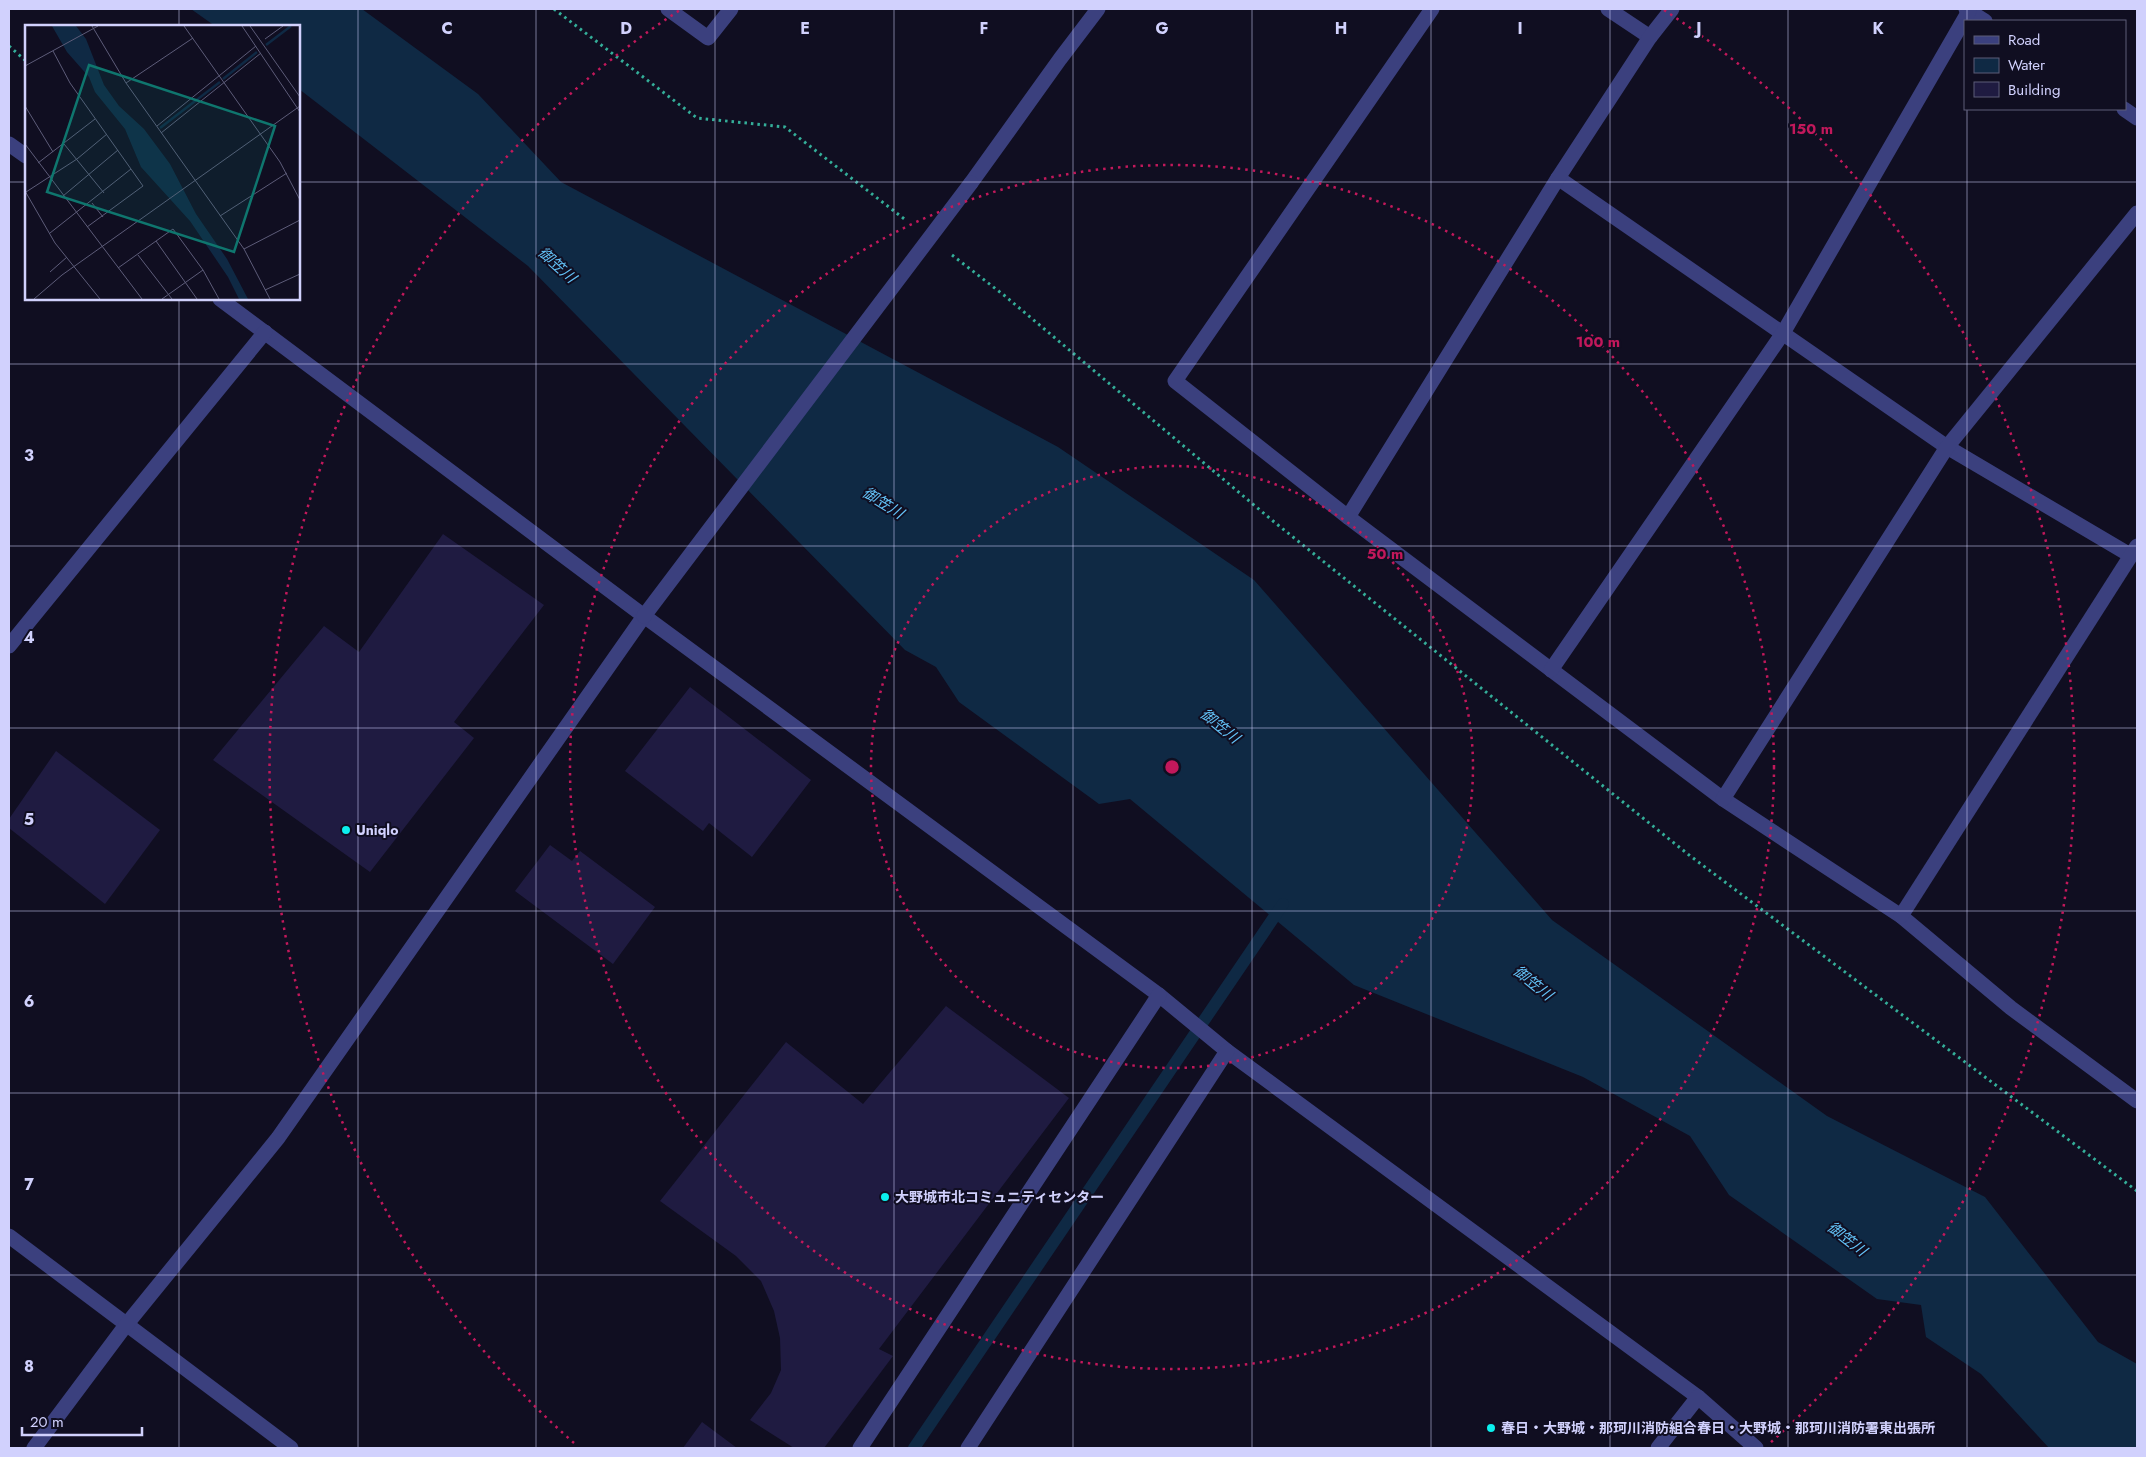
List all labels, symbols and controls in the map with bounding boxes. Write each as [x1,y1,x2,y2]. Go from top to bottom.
text: C [441,17,453,40]
text: D [620,17,632,40]
text: E [800,17,810,40]
text: F [980,17,988,40]
text: G [1155,17,1169,40]
text: H [1335,17,1347,40]
text: I [1517,17,1523,40]
text: J [1693,17,1702,40]
text: K [1872,17,1884,40]
legend [1964,20,2126,110]
inset map [25,25,300,300]
text: Road [2008,29,2040,51]
text: Water [2008,54,2046,76]
text: Building [2008,79,2060,101]
text: 150 m [1789,118,1833,140]
water label: 御笠川 [533,242,583,290]
text: 100 m [1576,331,1620,353]
text: 3 [24,444,34,467]
water label: 御笠川 [858,482,910,525]
text: 50 m [1367,543,1403,565]
text: 4 [23,626,35,649]
water label: 御笠川 [1196,703,1246,750]
centre of rings [1163,758,1181,776]
text: 5 [24,808,34,831]
place label: Uniqlo [356,820,398,840]
marker: Uniqlo [340,824,352,836]
water label: 御笠川 [1509,960,1559,1007]
text: 6 [24,990,34,1013]
text: 7 [24,1173,34,1196]
place label: 大野城市北コミュニティセンター [895,1187,1104,1207]
marker: 大野城市北コミュニティセンター [879,1191,891,1203]
water label: 御笠川 [1822,1216,1873,1263]
text: 8 [24,1355,34,1378]
scale bar [22,1404,142,1436]
text: 20 m [30,1411,64,1433]
place label: 春日・大野城・那珂川消防組合春日・大野城・那珂川消防署東出張所 [1501,1418,1935,1438]
marker: 春日・大野城・那珂川消防組合春日・大野城・那珂川消防署東出張所 [1485,1422,1497,1434]

